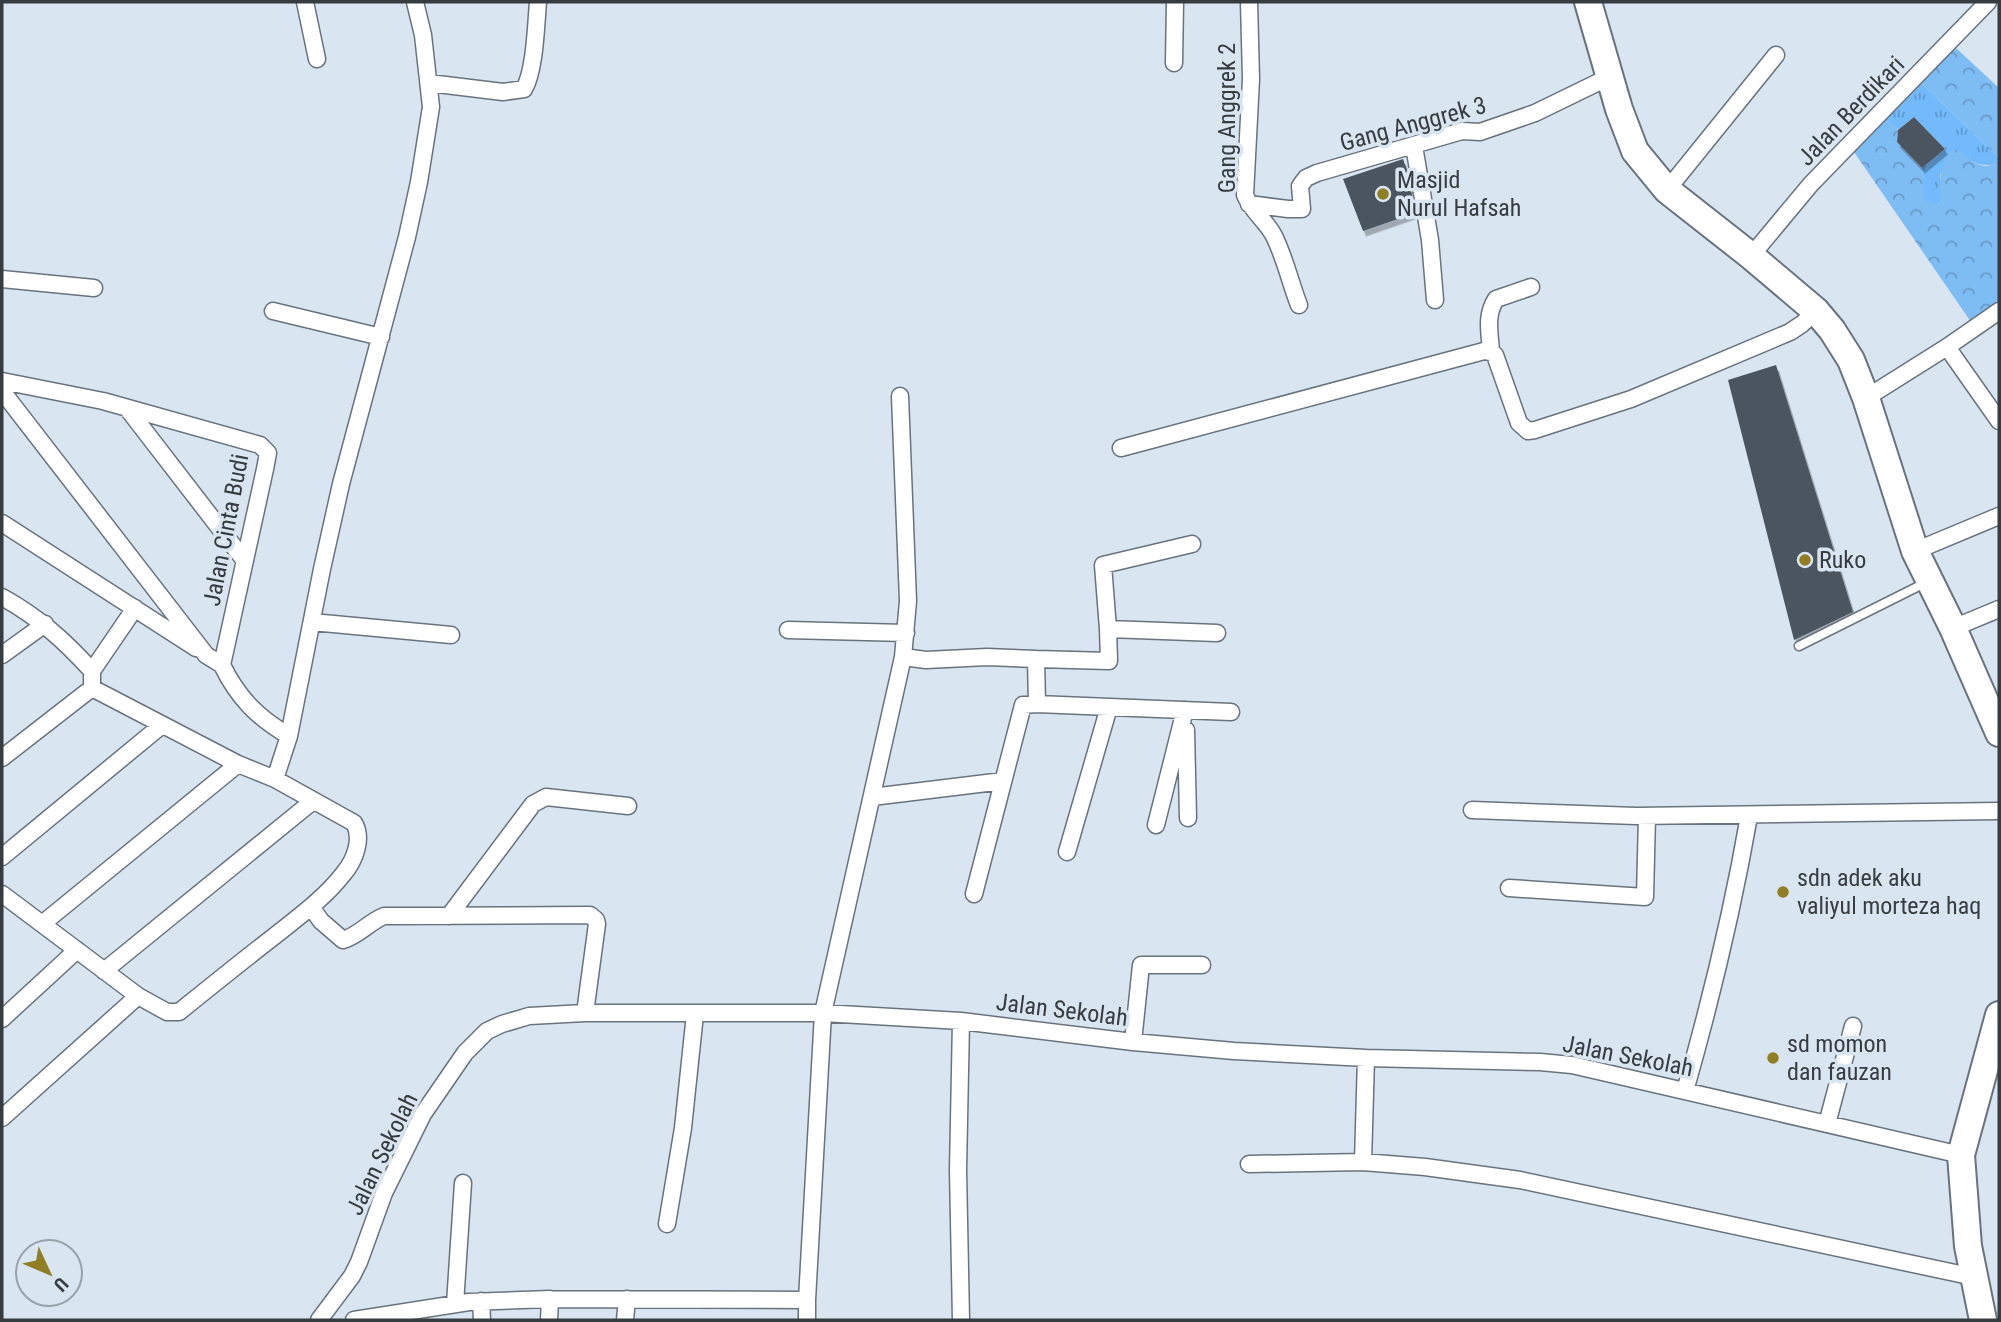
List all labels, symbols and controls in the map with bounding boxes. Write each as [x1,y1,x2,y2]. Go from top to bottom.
street label: Gang Anggrek 2 [1213,43,1241,193]
street label: Jalan Berdikari [1792,50,1910,172]
street label: Gang Anggrek 3 [1337,91,1489,157]
place label: Masjid Nurul Hafsah [1397,166,1521,222]
marker: Masjid Nurul Hafsah [1375,186,1391,202]
street label: Jalan Cinta Budi [198,452,254,608]
place label: Ruko [1819,546,1866,574]
marker: Ruko [1797,552,1813,568]
place label: sdn adek aku valiyul morteza haq [1797,864,1981,920]
marker: sdn adek aku valiyul morteza haq [1775,884,1791,900]
street label: Jalan Sekolah [995,988,1129,1032]
street label: Jalan Sekolah [1560,1030,1696,1082]
place label: sd momon dan fauzan [1787,1030,1892,1086]
marker: sd momon dan fauzan [1765,1050,1781,1066]
street label: Jalan Sekolah [340,1088,424,1220]
north arrow [14,1238,84,1308]
text: U [49,1273,73,1296]

